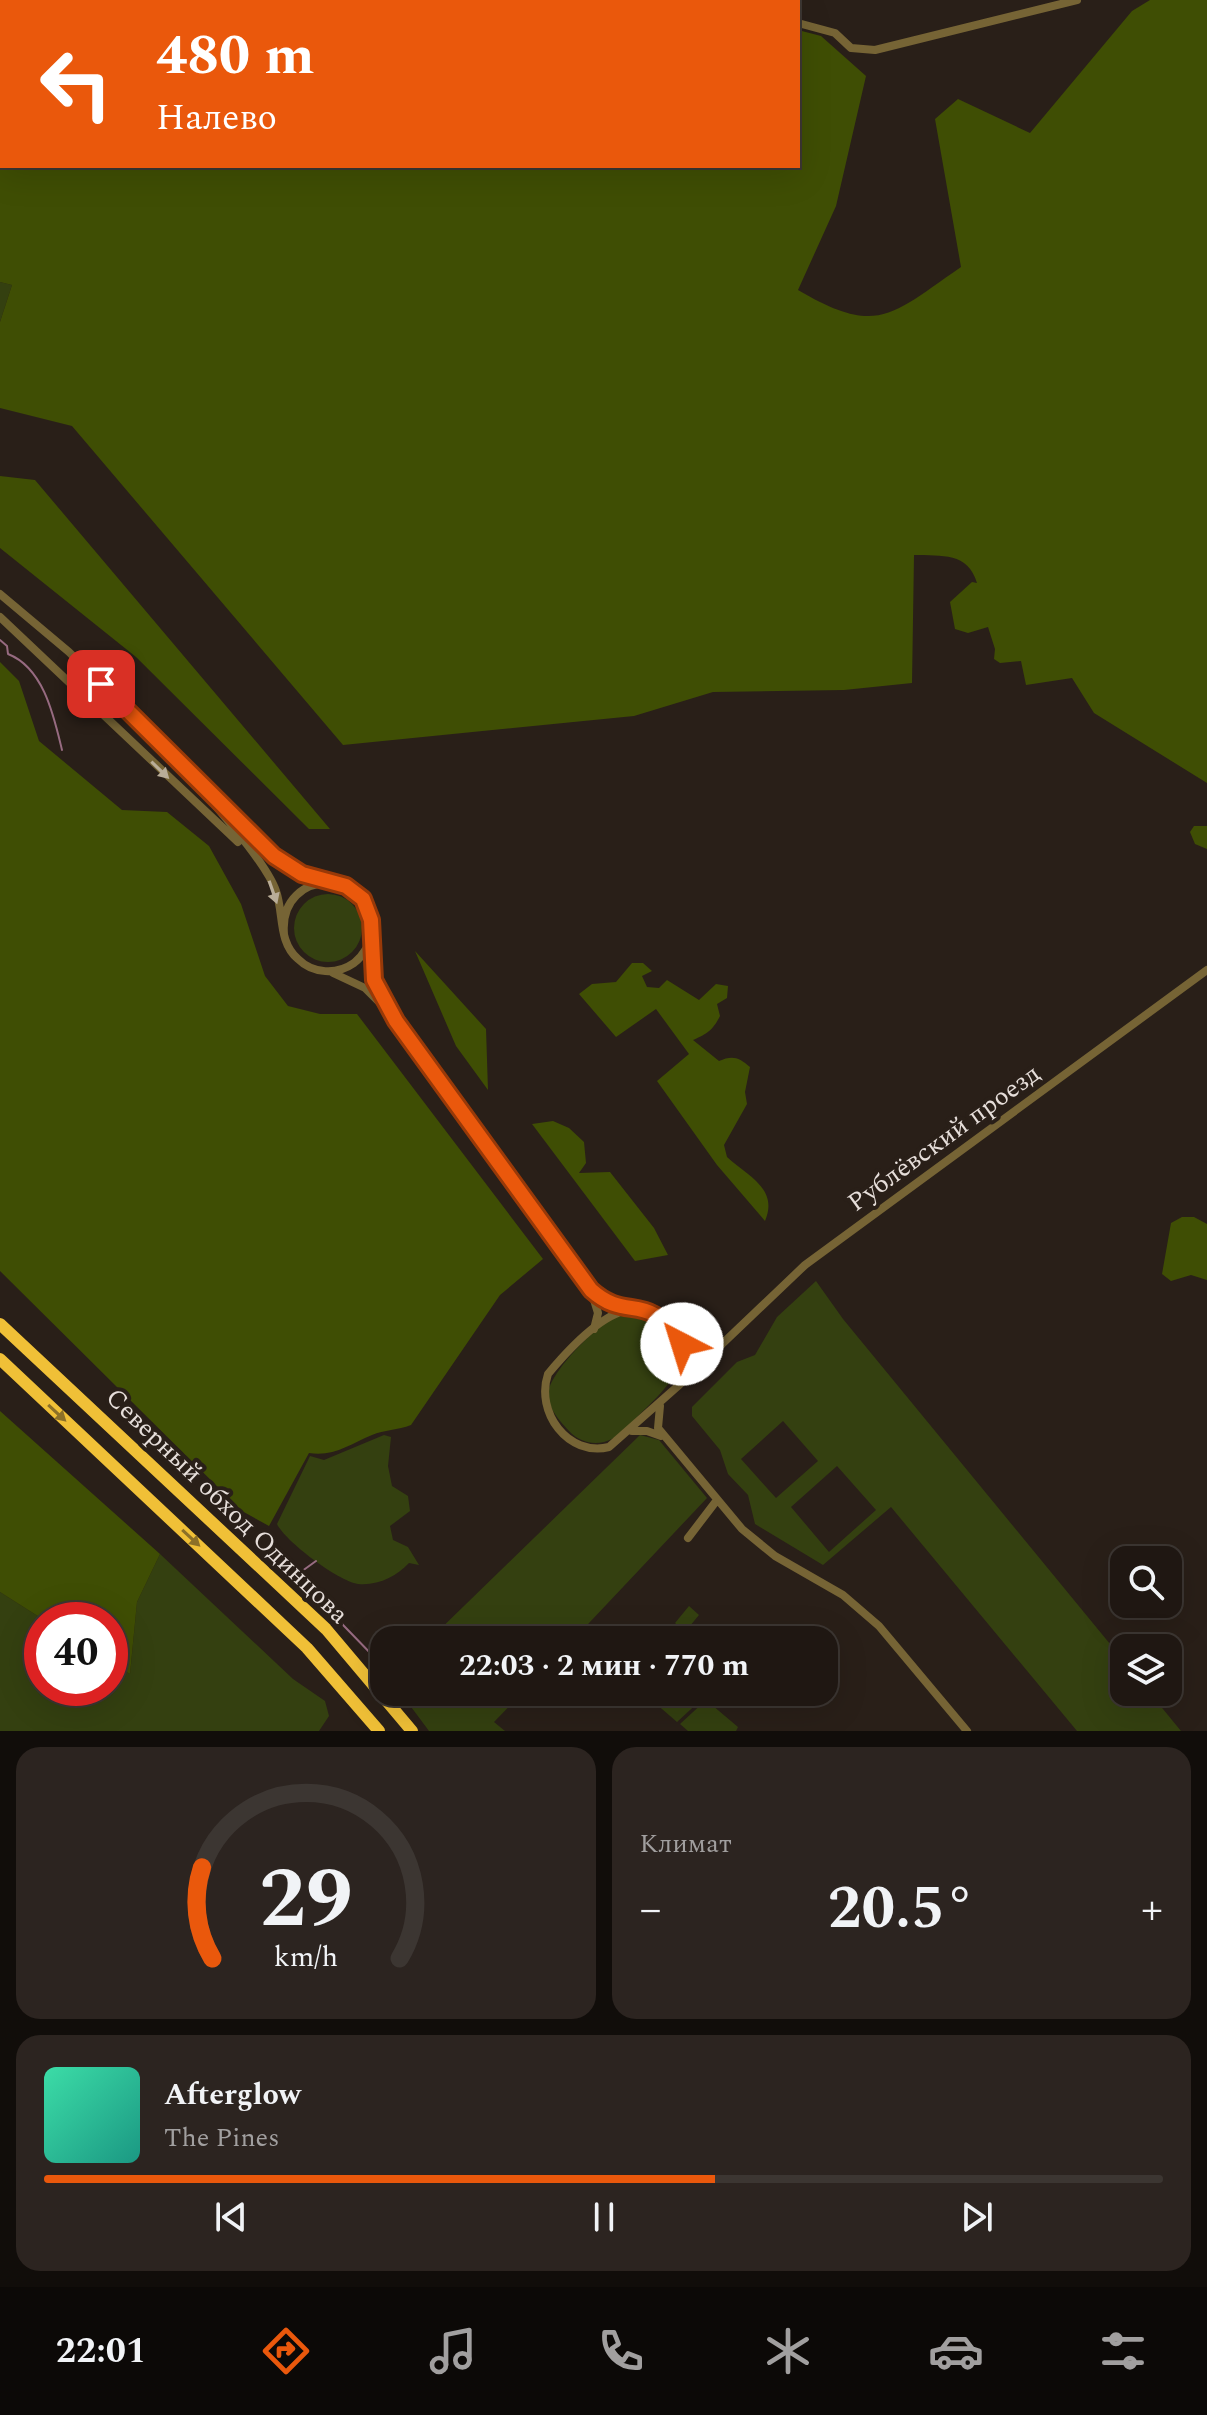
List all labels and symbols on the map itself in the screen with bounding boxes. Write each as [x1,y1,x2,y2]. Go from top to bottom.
pin [67,650,135,718]
one-way arrow [150,761,169,779]
one-way arrow [268,880,280,904]
street label: Рублёвский проезд [839,1054,1049,1222]
position arrow [640,1302,724,1386]
street label: Северный обход Одинцова [96,1379,358,1634]
one-way arrow [47,1403,66,1421]
one-way arrow [182,1528,201,1546]
speed limit sign: 40 [24,1602,128,1706]

